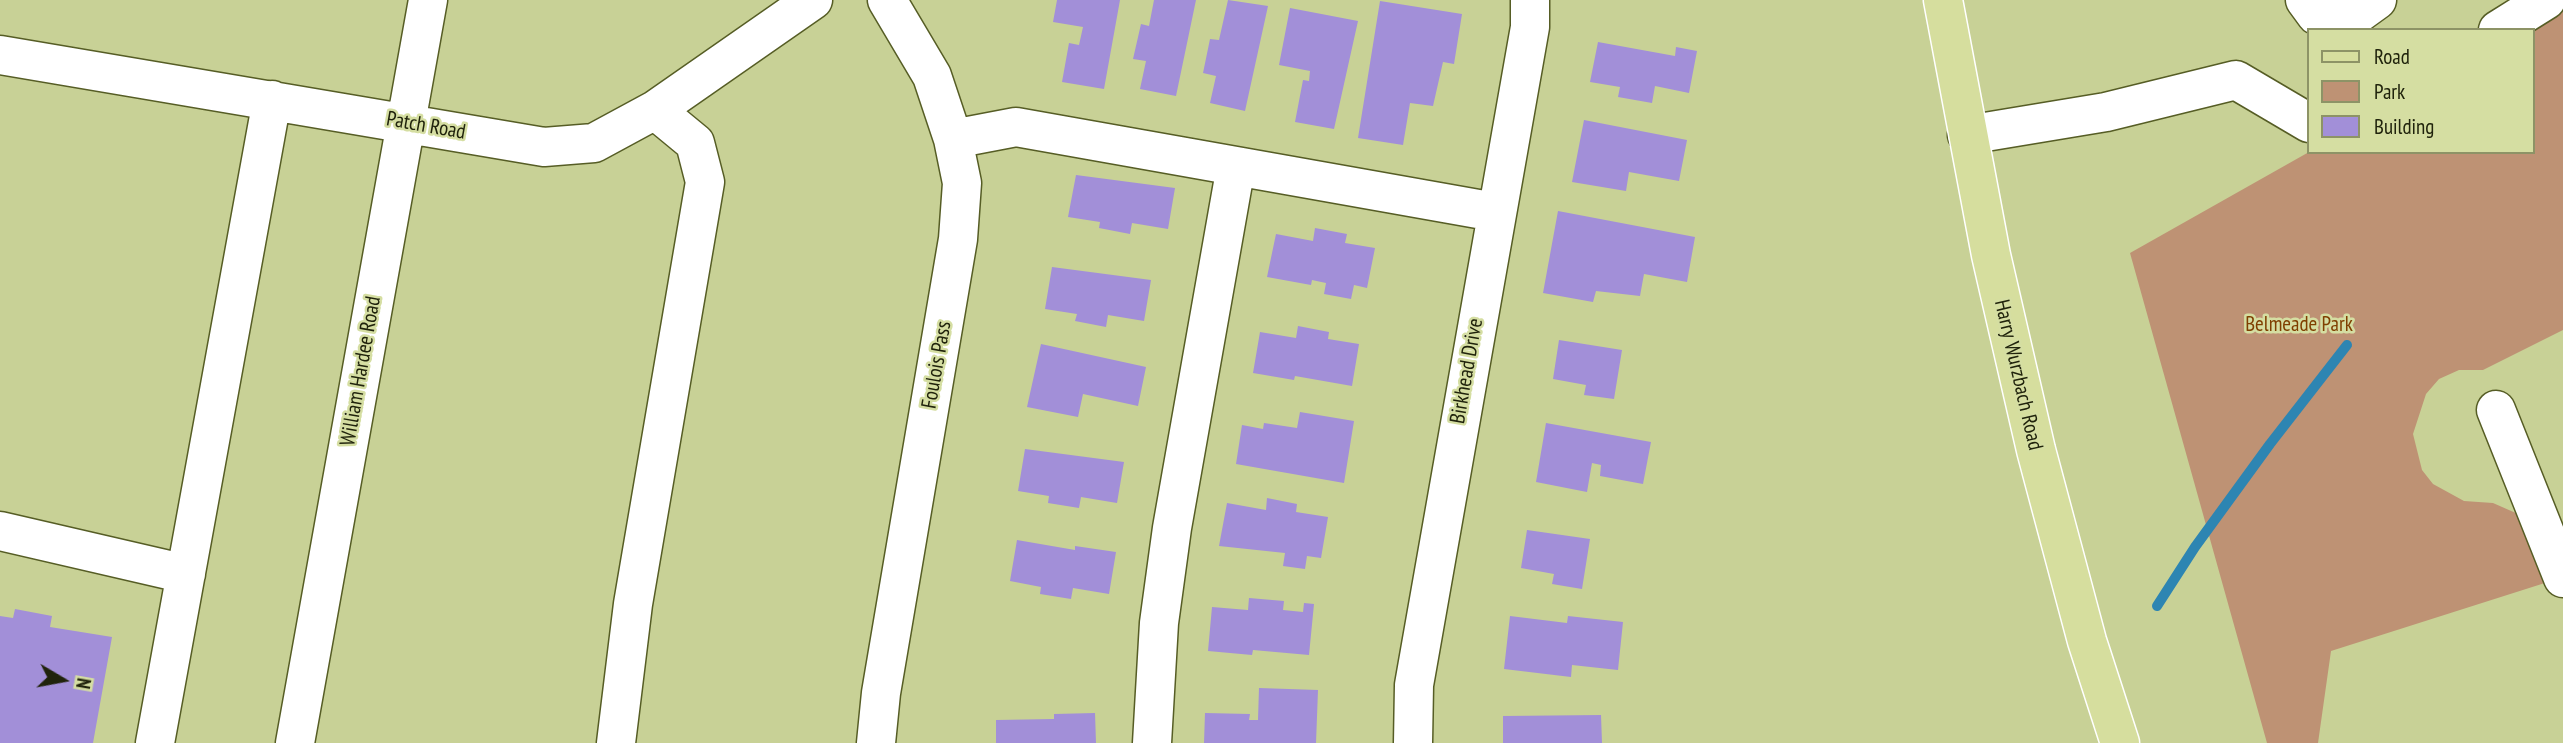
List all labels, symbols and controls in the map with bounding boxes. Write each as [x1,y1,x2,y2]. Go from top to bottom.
legend [2308,28,2535,154]
text: Road [2374,43,2410,70]
text: Park [2374,78,2405,105]
street label: Patch Road [384,107,468,145]
text: Building [2374,113,2434,140]
street label: William Hardee Road [335,294,387,448]
street label: Harry Wurzbach Road [1988,297,2048,453]
park label: Belmeade Park [2245,312,2353,338]
street label: Birkhead Drive [1445,316,1489,426]
street label: Foulois Pass [917,319,957,411]
north arrow [28,645,98,715]
text: N [71,677,96,691]

